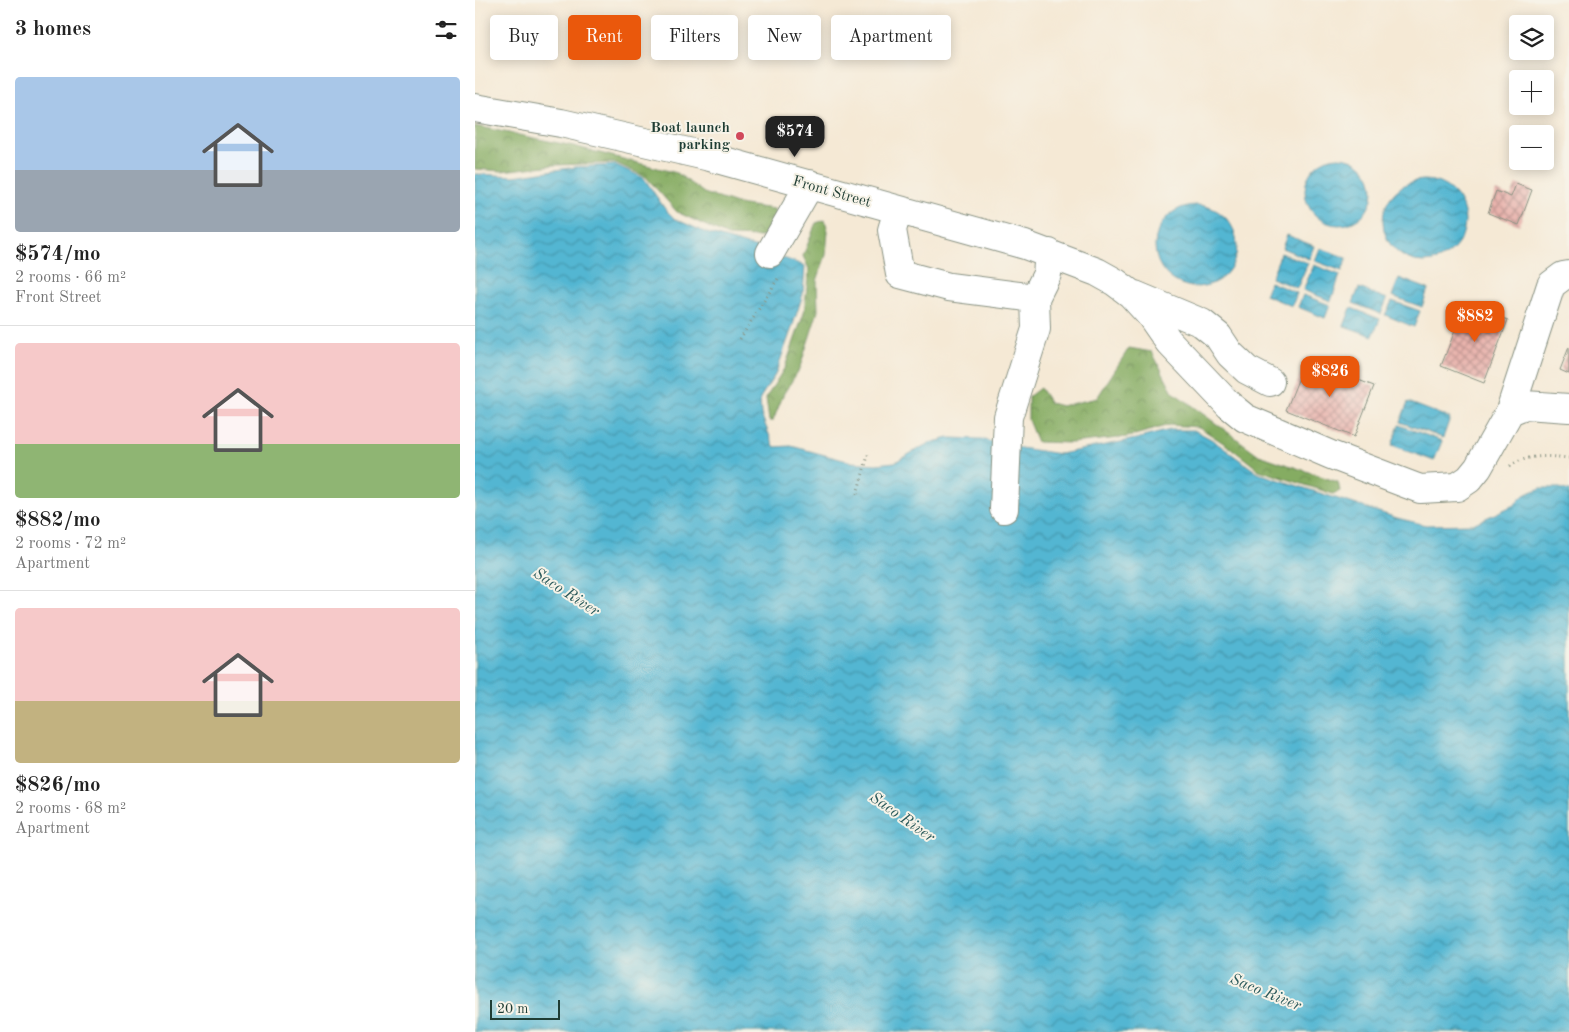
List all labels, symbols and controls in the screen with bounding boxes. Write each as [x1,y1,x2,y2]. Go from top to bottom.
chip: Buy [490,15,558,60]
chip: Rent [568,15,641,60]
chip: Filters [651,15,738,60]
chip: New [748,15,821,60]
chip: Apartment [831,15,951,60]
map controls [1509,15,1554,170]
button: layers [1509,15,1554,60]
icon: filters [432,16,460,44]
text: 3 homes [15,19,91,40]
button: + [1509,70,1554,115]
icon: home [193,110,283,200]
pin: $574 [765,116,825,158]
place label: Boat launch parking [650,121,731,153]
text: $574 [776,124,814,140]
button: − [1509,125,1554,170]
marker: Boat launch parking [734,130,746,142]
street label: Front Street [791,174,873,211]
text: $574/mo [15,244,101,265]
text: 2 rooms · 66 m² [15,270,126,286]
text: Front Street [15,290,101,306]
pin: $882 [1445,300,1505,343]
text: $882 [1456,309,1494,325]
pin: $826 [1300,356,1360,398]
text: $826 [1311,364,1349,380]
icon: home [193,375,283,465]
text: $882/mo [15,510,101,531]
text: 2 rooms · 72 m² [15,536,126,552]
text: Apartment [15,556,90,572]
water label: Saco River [530,566,603,620]
icon: home [193,640,283,730]
text: $826/mo [15,775,101,796]
water label: Saco River [867,790,938,846]
text: 2 rooms · 68 m² [15,801,126,817]
text: Apartment [15,821,90,837]
water label: Saco River [1227,971,1304,1015]
scale bar [490,997,560,1020]
text: 20 m [497,1002,528,1016]

